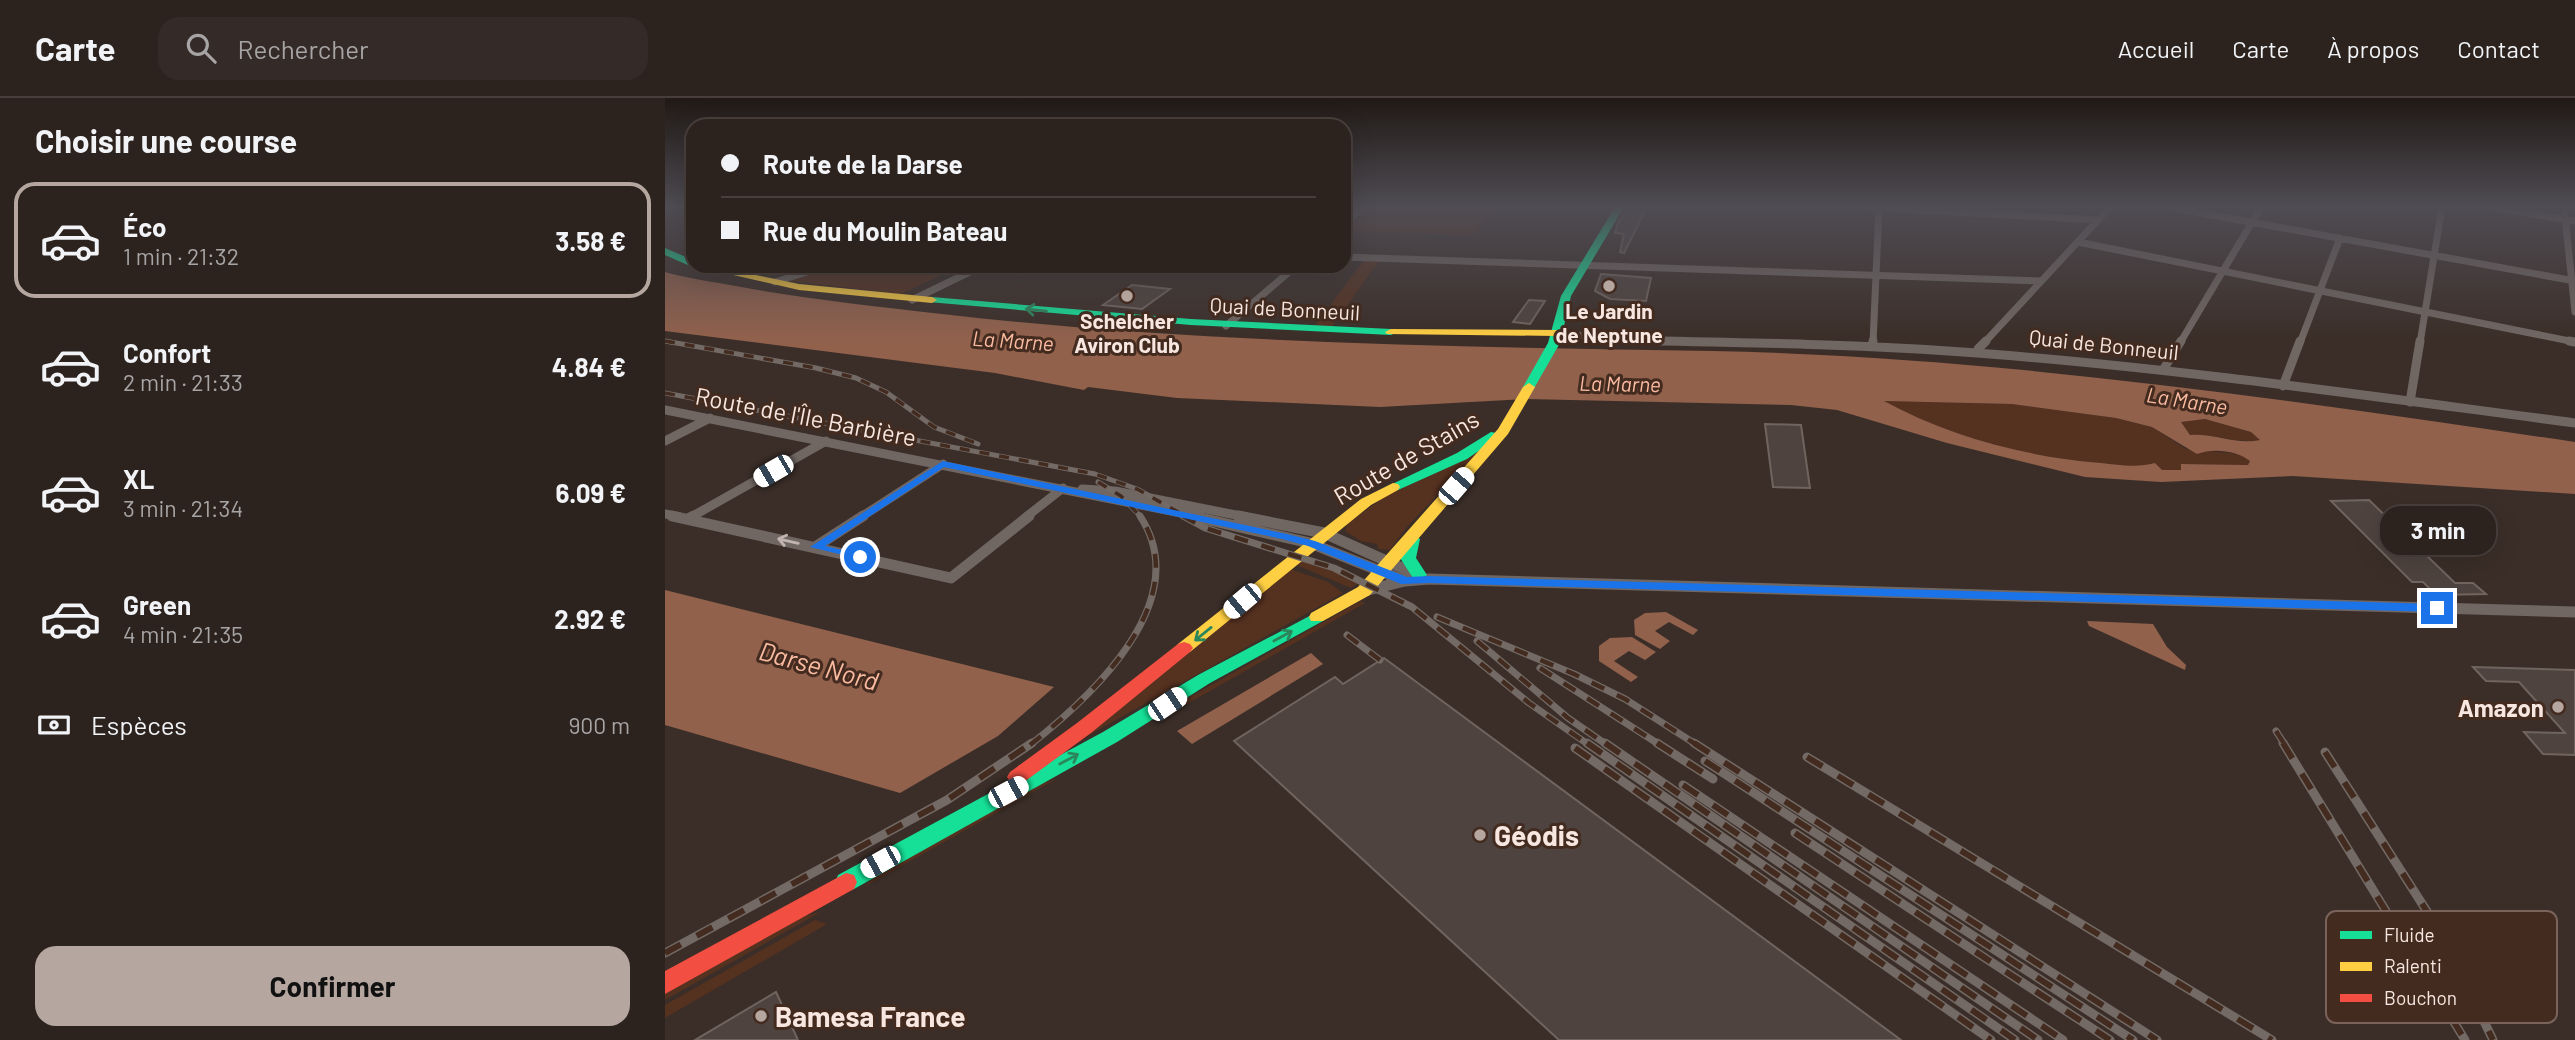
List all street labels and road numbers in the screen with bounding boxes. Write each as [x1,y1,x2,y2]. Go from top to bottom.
street label: Quai de Bonneuil [1209,292,1361,324]
street label: Quai de Bonneuil [2028,324,2180,364]
street label: Route de l'Île Barbière [693,380,919,452]
street label: Route de Stains [1328,404,1484,510]

